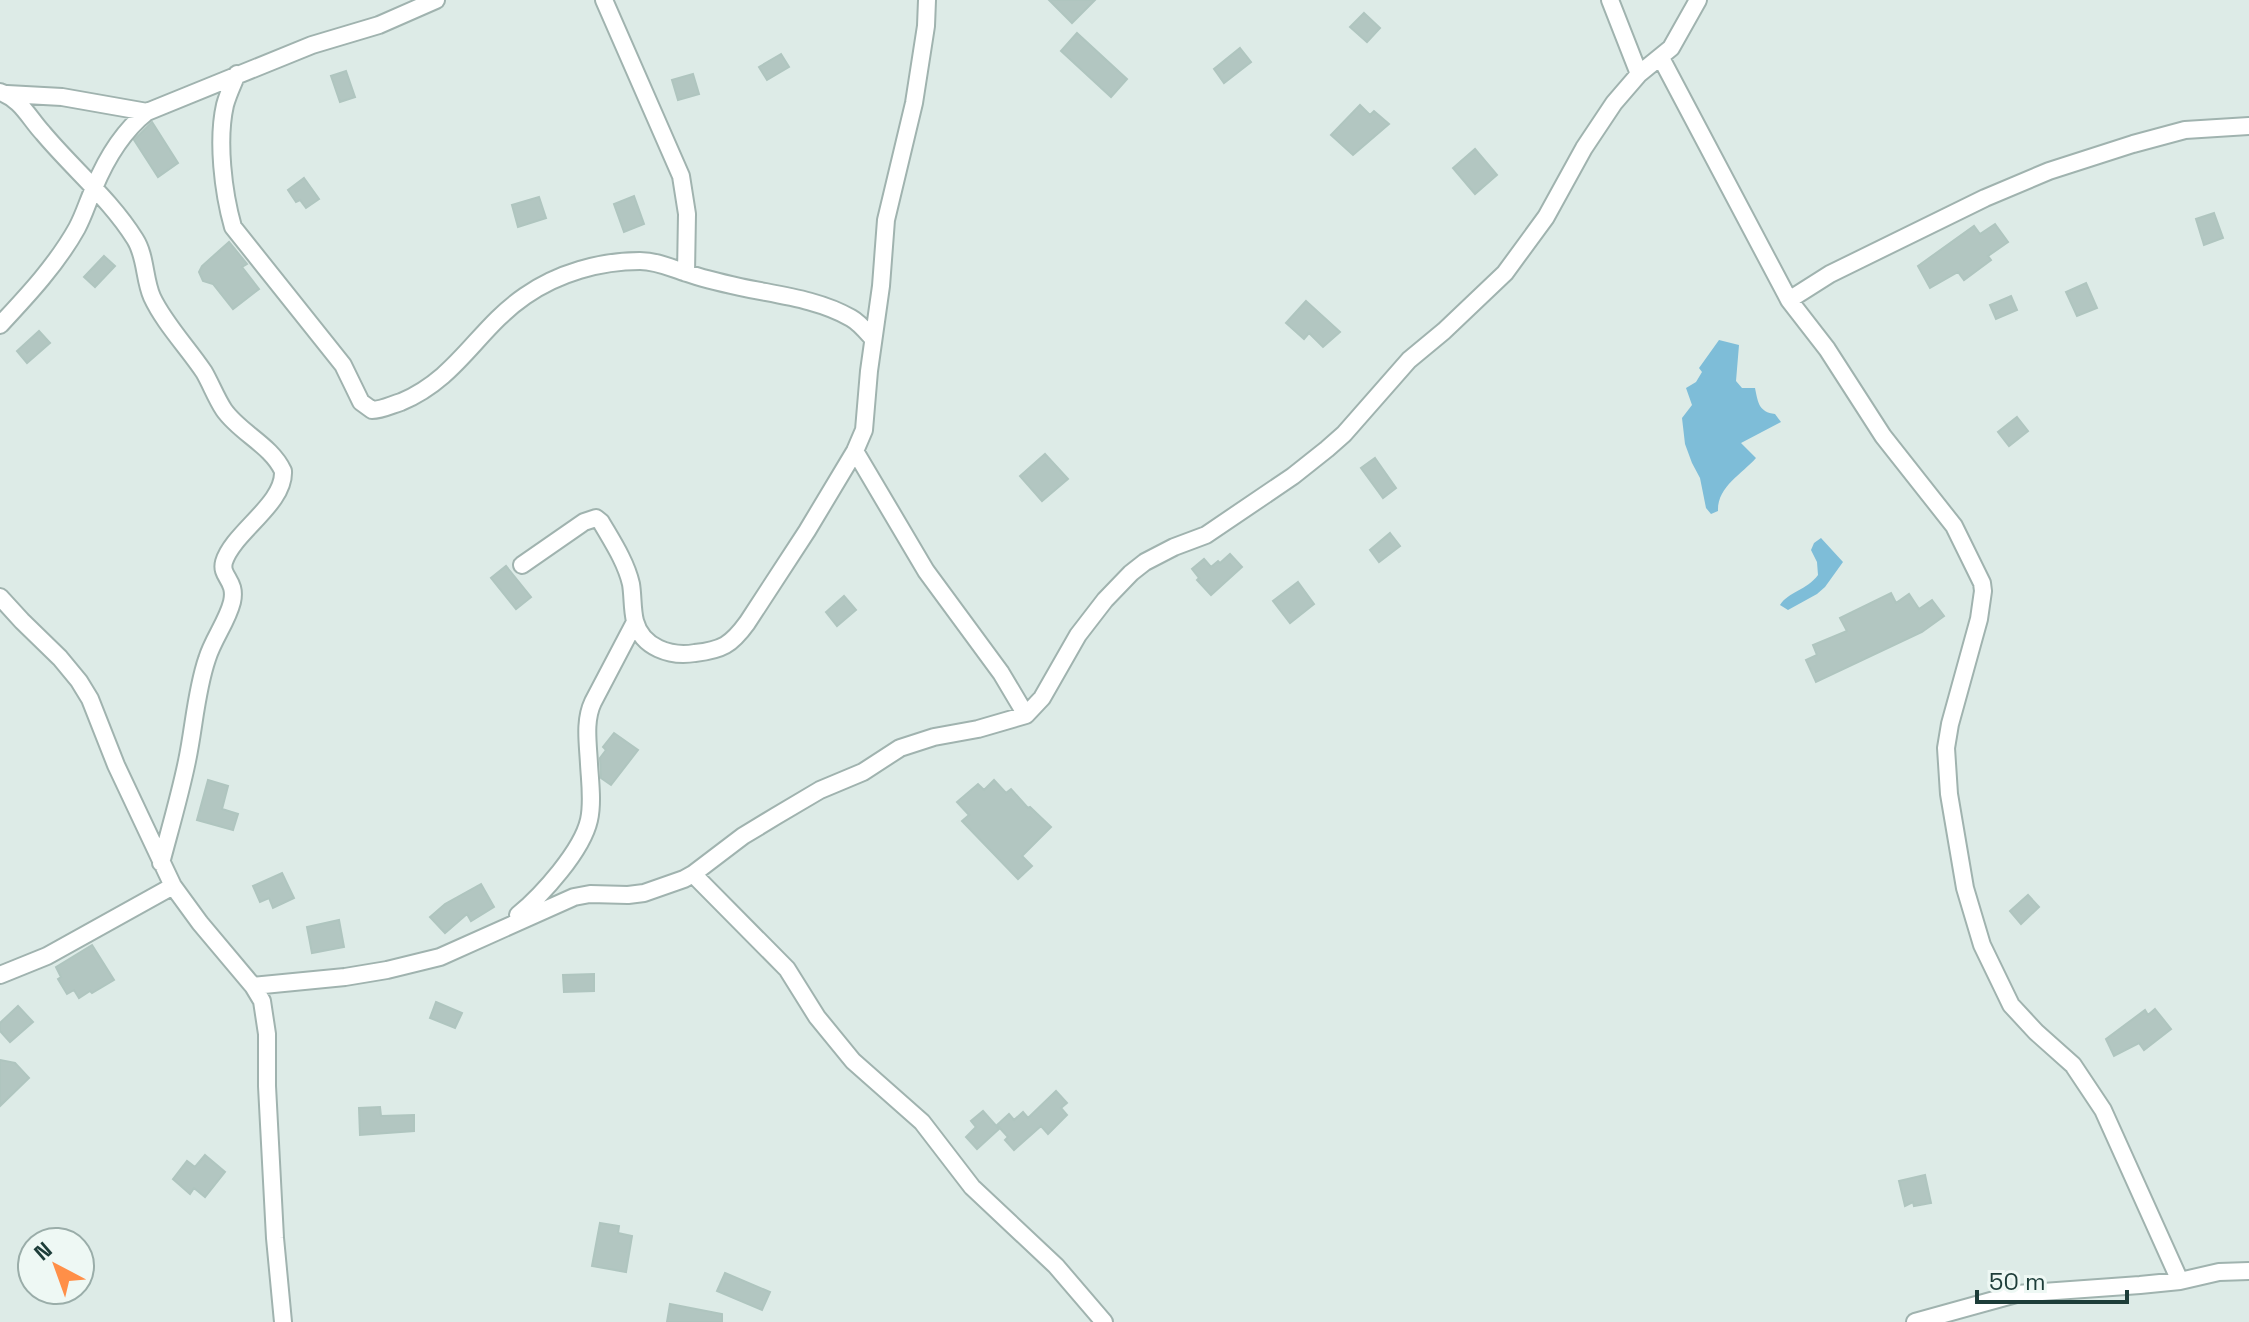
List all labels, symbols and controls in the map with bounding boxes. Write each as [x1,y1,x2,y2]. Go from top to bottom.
north arrow [16,1226,96,1306]
text: N [28,1236,58,1266]
scale bar [1977,1254,2127,1304]
text: 50 m [1989,1266,2046,1297]

